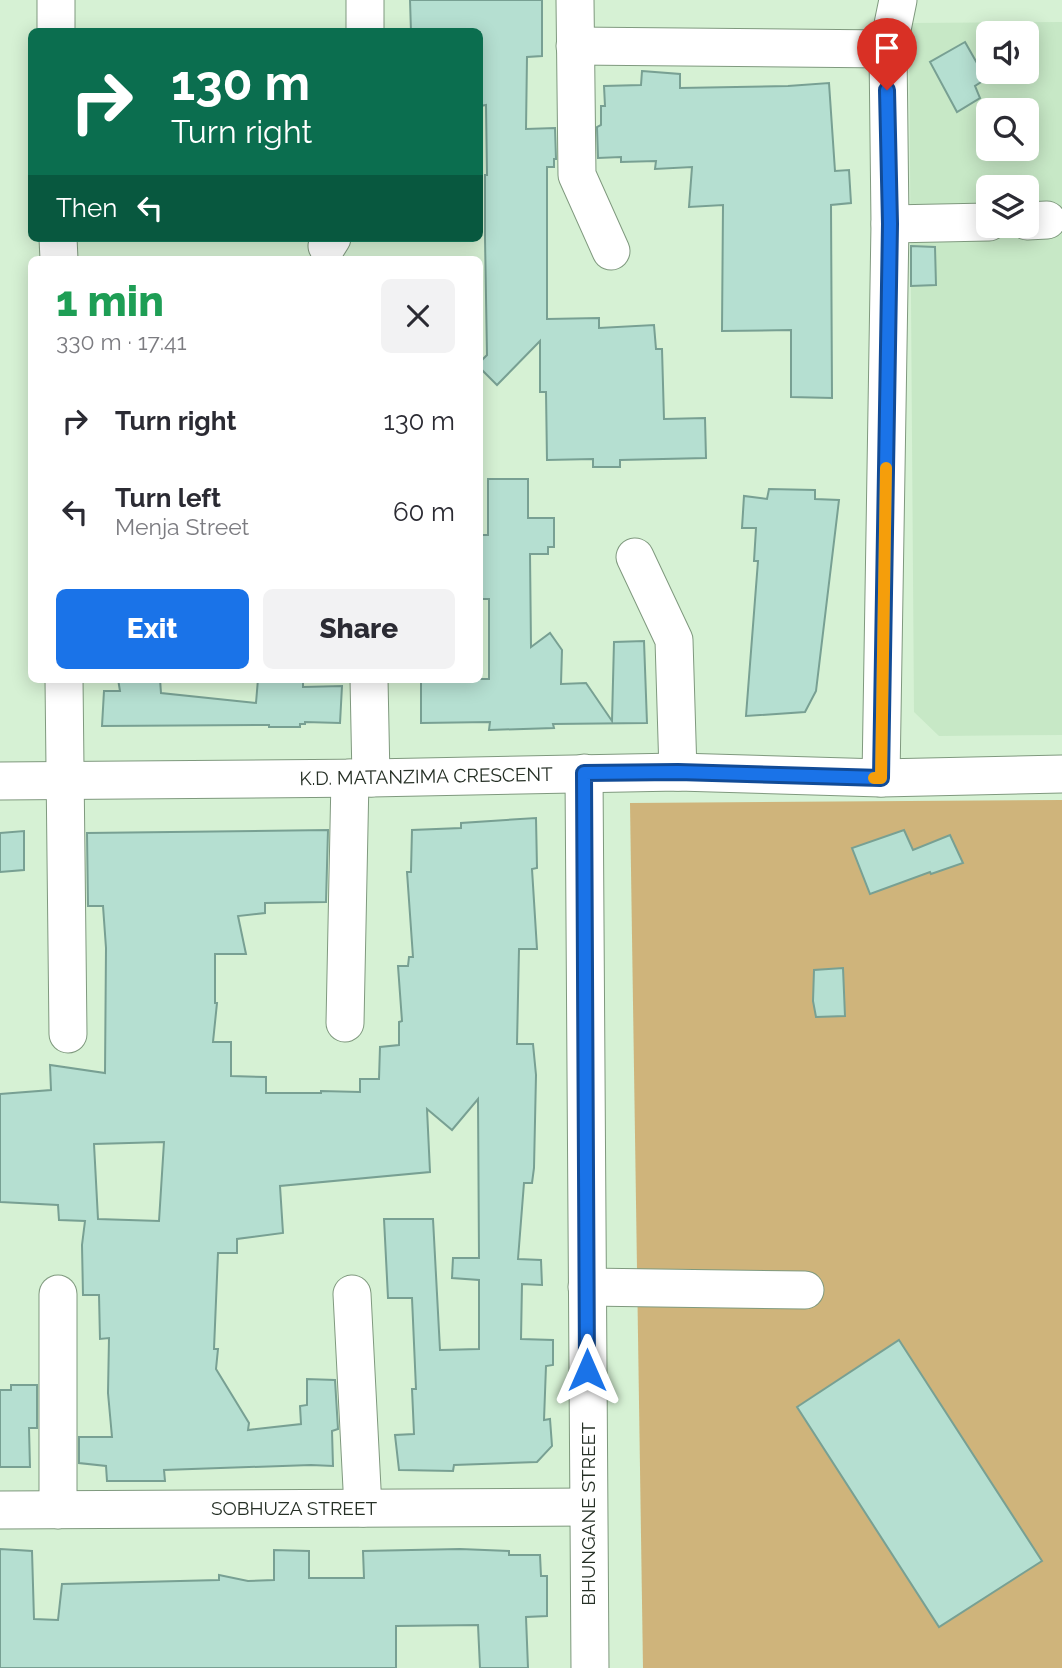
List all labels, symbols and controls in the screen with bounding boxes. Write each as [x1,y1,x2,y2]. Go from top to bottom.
pin [857,18,917,90]
map controls [976,21,1039,238]
button: sound [976,21,1039,84]
icon: arrive [868,29,906,67]
text: 130 m [171,54,310,111]
icon: right [56,56,147,147]
button: search [976,98,1039,161]
text: Turn right [171,113,312,150]
button: layers [976,175,1039,238]
icon: left [131,189,169,227]
text: Then [56,193,117,223]
text: 1 min [56,277,164,326]
button: close [381,279,455,353]
text: 330 m · 17:41 [56,328,186,355]
icon: right [56,402,94,440]
text: Turn right [115,406,236,436]
text: 130 m [384,406,455,436]
text: Turn left [115,483,221,513]
icon: left [56,493,94,531]
text: 60 m [393,497,455,527]
text: Menja Street [115,513,249,540]
button: Exit [56,589,249,669]
button: Share [263,589,455,669]
street label: K.D. MATANZIMA CRESCENT [299,763,553,789]
position arrow [550,1333,624,1407]
street label: BHUNGANE STREET [577,1422,599,1606]
street label: SOBHUZA STREET [211,1497,377,1519]

